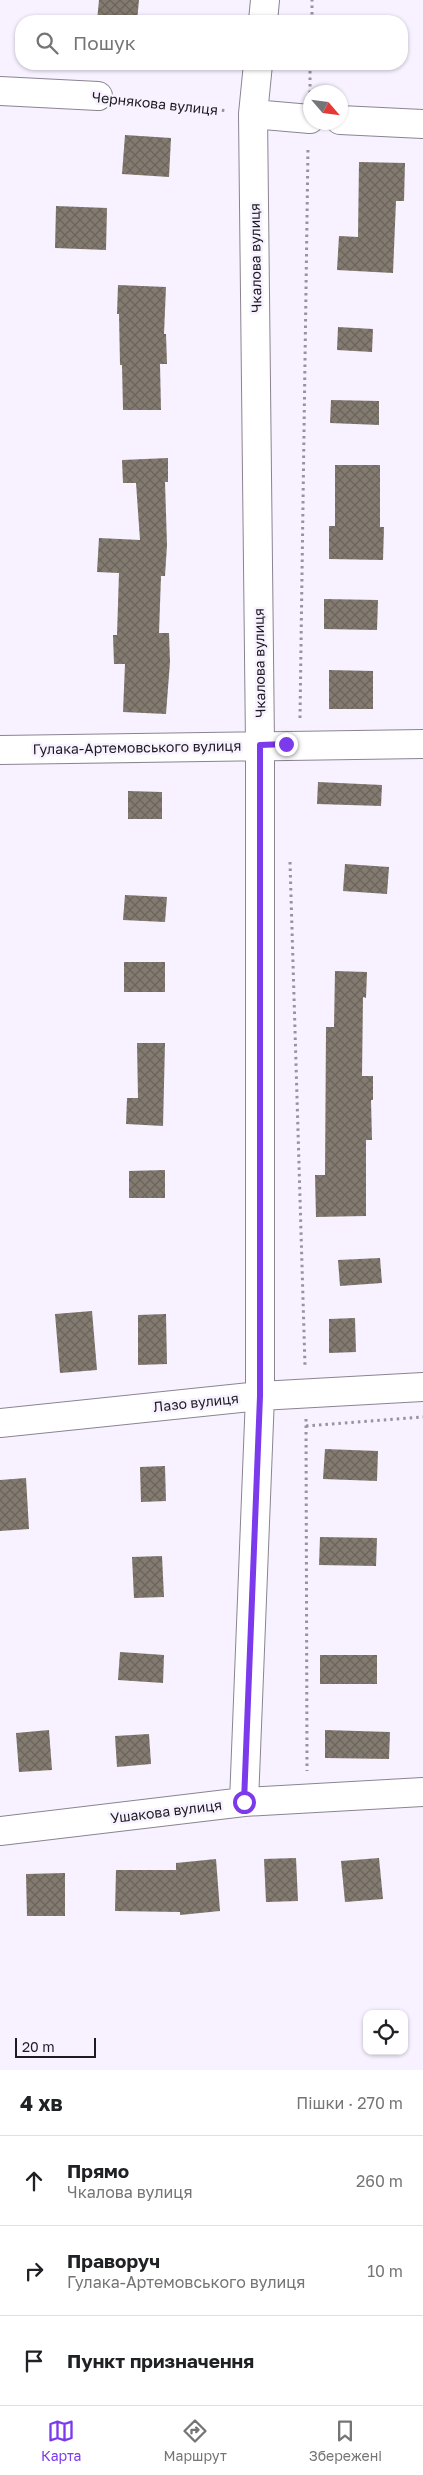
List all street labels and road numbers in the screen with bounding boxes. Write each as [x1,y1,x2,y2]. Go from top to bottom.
street label: Чернякова вулиця [91,88,219,118]
street label: Чкалова вулиця [246,203,264,313]
street label: Чкалова вулиця [250,608,268,718]
street label: Гулака-Артемовського вулиця [33,737,241,757]
street label: Лазо вулиця [152,1389,240,1415]
street label: Ушакова вулиця [109,1796,223,1826]

